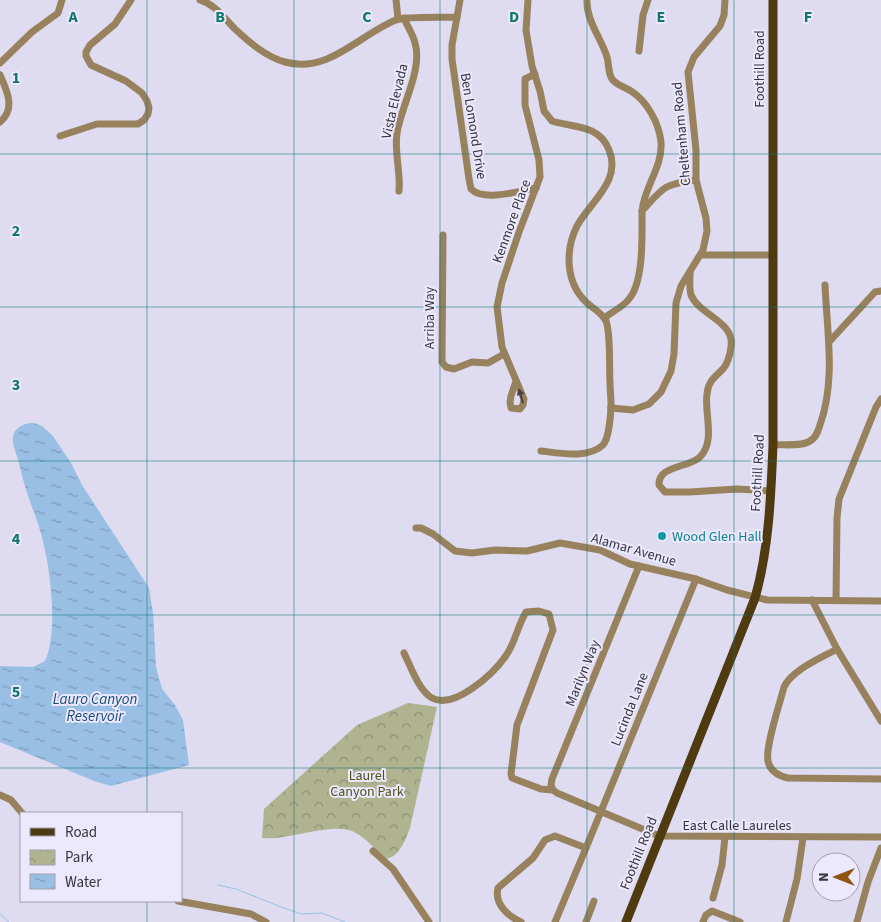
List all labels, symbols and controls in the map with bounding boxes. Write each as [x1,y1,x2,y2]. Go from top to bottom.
text: A [67,6,78,28]
text: B [215,6,225,28]
text: C [362,6,372,28]
text: D [509,6,519,28]
text: E [657,6,665,28]
text: F [804,6,812,28]
street label: Foothill Road [750,30,770,108]
street label: Vista Elevada [377,62,413,141]
text: 1 [12,67,20,89]
street label: Ben Lomond Drive [455,71,491,181]
street label: Cheltenham Road [667,81,697,187]
street label: Kenmore Place [488,177,536,266]
text: 2 [12,220,20,242]
street label: Arriba Way [420,286,440,349]
text: 3 [12,374,20,396]
one-way arrow [517,388,525,403]
street label: Foothill Road [746,434,770,512]
place label: Wood Glen Hall [672,527,762,547]
text: 4 [12,528,21,550]
street label: Alamar Avenue [589,528,679,572]
marker: Wood Glen Hall [656,530,668,542]
street label: Marilyn Way [560,637,606,710]
street label: Lucinda Lane [606,669,654,749]
text: 5 [12,681,20,703]
water label: Lauro Canyon Reservoir [53,689,137,727]
park label: Laurel Canyon Park [330,766,404,802]
legend [20,812,182,902]
street label: Foothill Road [615,814,663,893]
street label: East Calle Laureles [682,816,792,836]
text: Road [65,822,97,843]
text: Park [65,847,94,868]
north arrow [811,852,861,902]
text: Water [65,872,102,893]
text: N [814,872,834,882]

